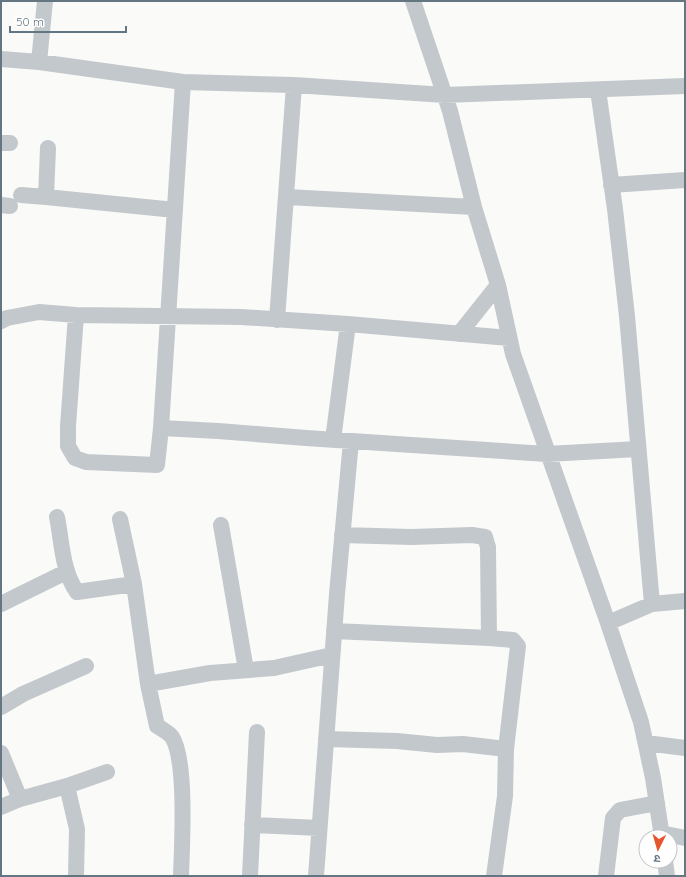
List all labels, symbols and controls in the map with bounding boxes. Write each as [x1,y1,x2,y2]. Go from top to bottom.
scale bar [10,8,126,34]
text: 50 m [16,14,44,29]
north arrow [638,829,678,869]
text: उ [653,852,661,866]

